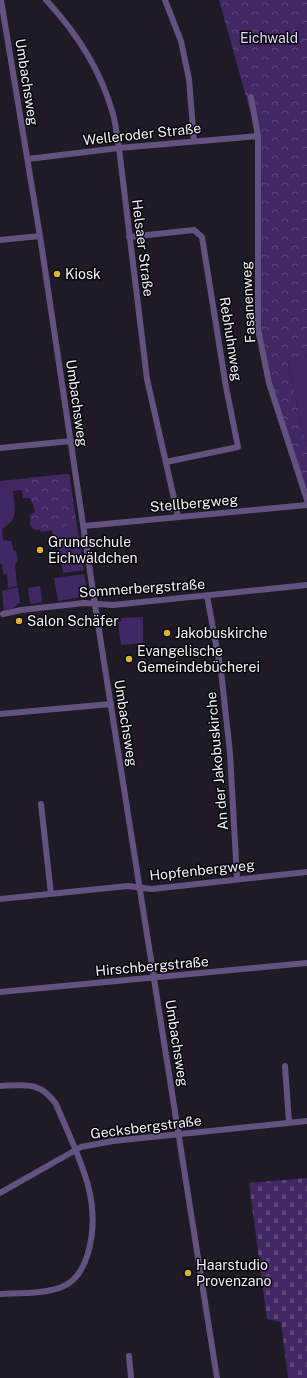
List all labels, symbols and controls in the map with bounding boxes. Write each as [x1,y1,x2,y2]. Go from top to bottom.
park label: Eichwald [240,30,298,46]
street label: Umbachsweg [12,37,42,127]
street label: Welleroder Straße [82,120,202,148]
street label: Helsaer Straße [129,198,157,298]
street label: Fasanenweg [238,260,258,343]
place label: Kiosk [65,266,101,282]
marker: Kiosk [52,269,62,279]
street label: Rebhuhnweg [216,296,246,383]
street label: Umbachsweg [63,358,91,448]
street label: Stellbergweg [149,491,239,515]
place label: Grundschule Eichwäldchen [48,534,138,566]
marker: Grundschule Eichwäldchen [35,545,45,555]
street label: Sommerbergstraße [78,576,206,600]
place label: Salon Schäfer [27,613,119,629]
marker: Salon Schäfer [14,616,24,626]
place label: Jakobuskirche [175,625,268,641]
marker: Jakobuskirche [162,628,172,638]
place label: Evangelische Gemeindebücherei [137,643,260,675]
marker: Evangelische Gemeindebücherei [124,654,134,664]
street label: Umbachsweg [111,678,141,768]
street label: An der Jakobuskirche [203,691,231,831]
street label: Hopfenbergweg [149,856,256,883]
street label: Hirschbergstraße [95,953,209,979]
street label: Umbachsweg [162,998,192,1088]
street label: Gecksbergstraße [89,1112,203,1142]
place label: Haarstudio Provenzano [196,1257,272,1289]
marker: Haarstudio Provenzano [183,1268,193,1278]

